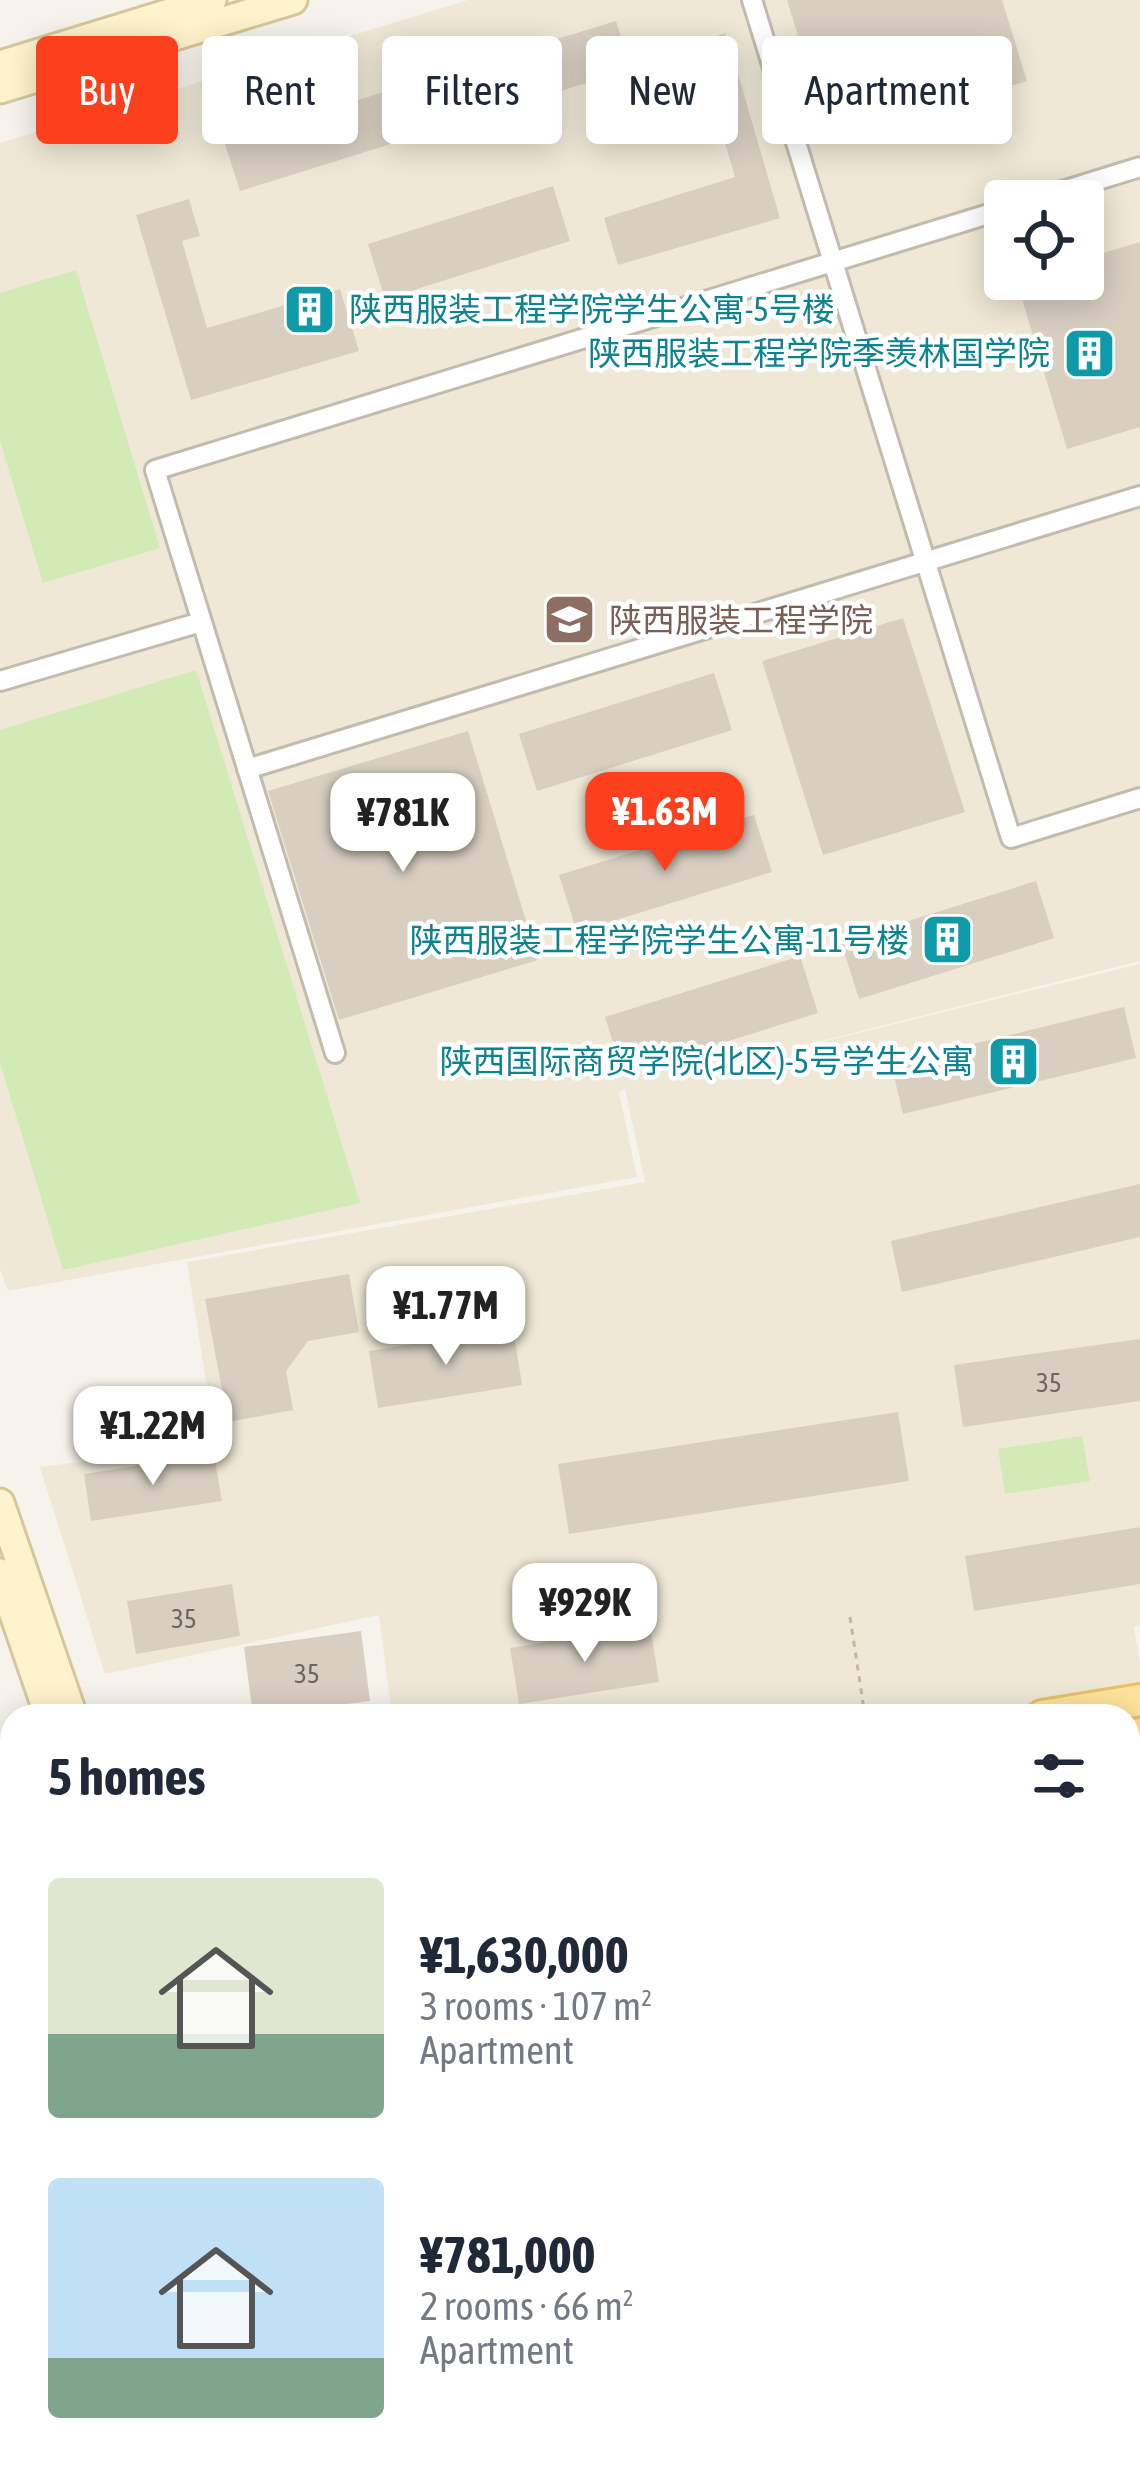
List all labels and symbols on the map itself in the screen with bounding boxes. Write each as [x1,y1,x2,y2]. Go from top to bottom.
building icon: 陕西服装工程学院学生公寓-5号楼 [282,281,338,337]
place label: 陕西服装工程学院学生公寓-5号楼 [349,290,835,328]
building icon: 陕西服装工程学院季羡林国学院 [1061,325,1117,381]
place label: 陕西服装工程学院季羡林国学院 [588,334,1050,372]
school or university icon: 陕西服装工程学院 [542,592,598,648]
place label: 陕西服装工程学院 [609,601,873,639]
pin: ¥1.63M [567,772,763,874]
pin: ¥781K [319,773,487,875]
building icon: 陕西服装工程学院学生公寓-11号楼 [920,912,976,968]
place label: 陕西服装工程学院学生公寓-11号楼 [409,921,909,959]
building icon: 陕西国际商贸学院(北区)-5号学生公寓 [985,1033,1041,1089]
place label: 陕西国际商贸学院(北区)-5号学生公寓 [439,1042,974,1080]
pin: ¥1.77M [348,1266,544,1368]
house number: 35 [1036,1367,1062,1398]
pin: ¥1.22M [55,1386,251,1488]
pin: ¥929K [501,1563,669,1665]
house number: 35 [171,1603,197,1634]
house number: 35 [294,1658,320,1689]

